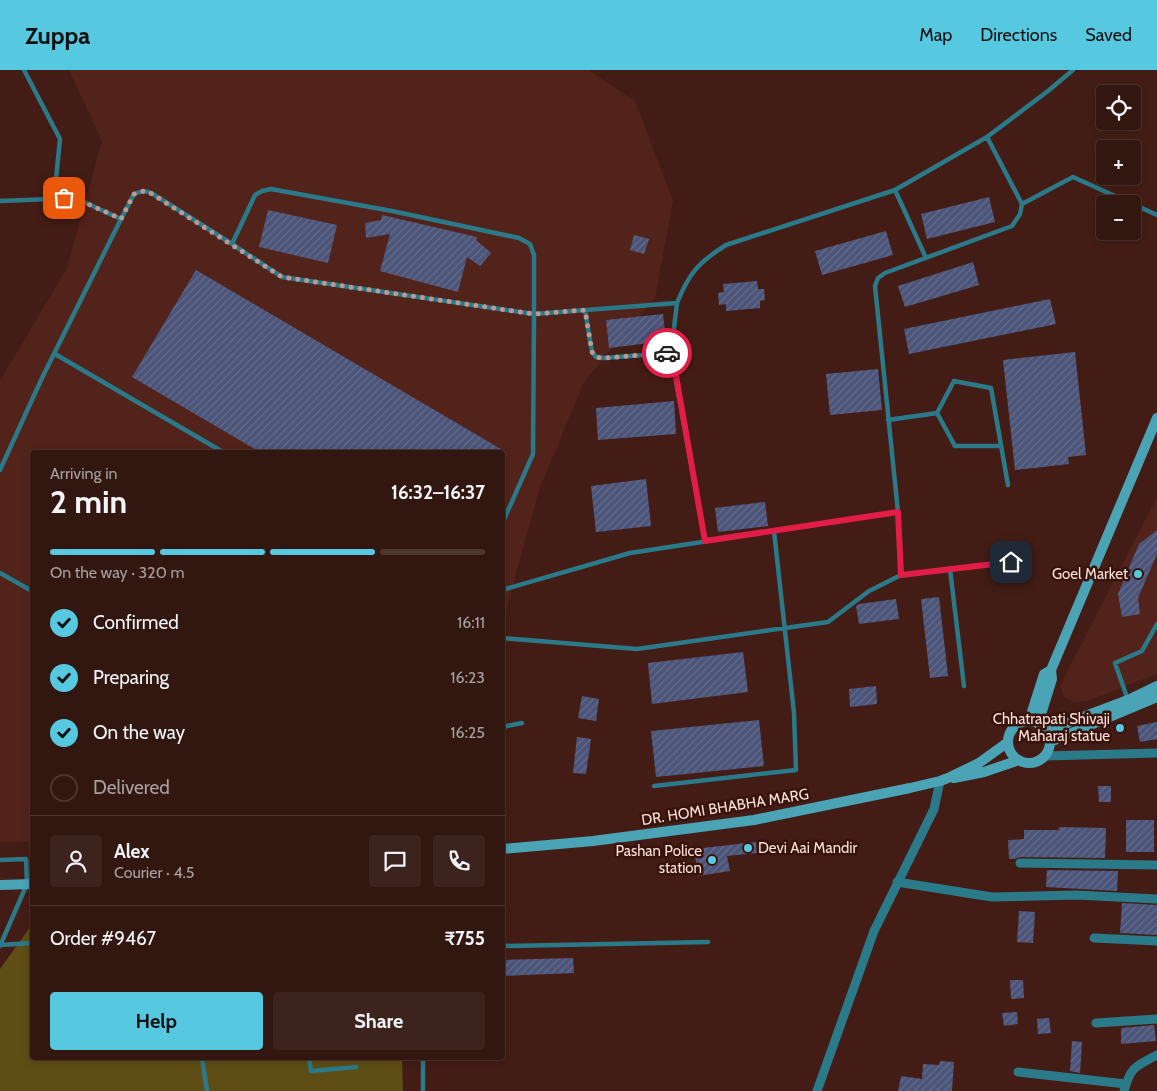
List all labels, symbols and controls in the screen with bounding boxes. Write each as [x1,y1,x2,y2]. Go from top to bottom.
text: Zuppa [25,21,90,50]
text: Map [919,24,952,46]
text: Directions [980,24,1057,46]
text: Saved [1085,24,1132,46]
map controls [1096,85,1141,240]
button: locate [1096,85,1141,130]
button: + [1096,140,1141,185]
pin [43,177,85,219]
icon: bag [50,184,78,212]
button: − [1096,195,1141,240]
courier [642,328,692,378]
icon: car [653,339,681,367]
text: Arriving in [50,464,117,483]
text: 16:32–16:37 [391,481,485,504]
text: 2 min [50,482,127,521]
pin [990,541,1032,583]
icon: home [997,548,1025,576]
text: On the way · 320 m [50,563,184,582]
place label: Goel Market [1052,565,1128,583]
marker: Goel Market [1132,568,1144,580]
icon: check [50,609,78,637]
text: Confirmed [93,611,179,634]
text: 16:11 [457,613,485,632]
icon: check [50,664,78,692]
text: Preparing [93,666,169,689]
text: 16:23 [450,668,485,687]
place label: Chhatrapati Shivaji Maharaj statue [993,710,1110,745]
icon: check [50,719,78,747]
text: On the way [93,721,185,744]
marker: Chhatrapati Shivaji Maharaj statue [1114,722,1126,734]
text: 16:25 [450,723,485,742]
text: Delivered [93,776,170,799]
street label: DR. HOMI BHABHA MARG [640,785,810,829]
button: person [50,835,102,887]
button: chat [369,835,421,887]
button: phone [433,835,485,887]
place label: Devi Aai Mandir [758,839,858,857]
text: Alex [114,840,150,863]
place label: Pashan Police station [615,842,702,877]
marker: Devi Aai Mandir [742,842,754,854]
marker: Pashan Police station [706,854,718,866]
text: Courier · 4.5 [114,863,195,882]
text: Order #9467 [50,927,156,950]
text: ₹755 [445,927,485,950]
button: Help [50,992,263,1050]
button: Share [273,992,485,1050]

